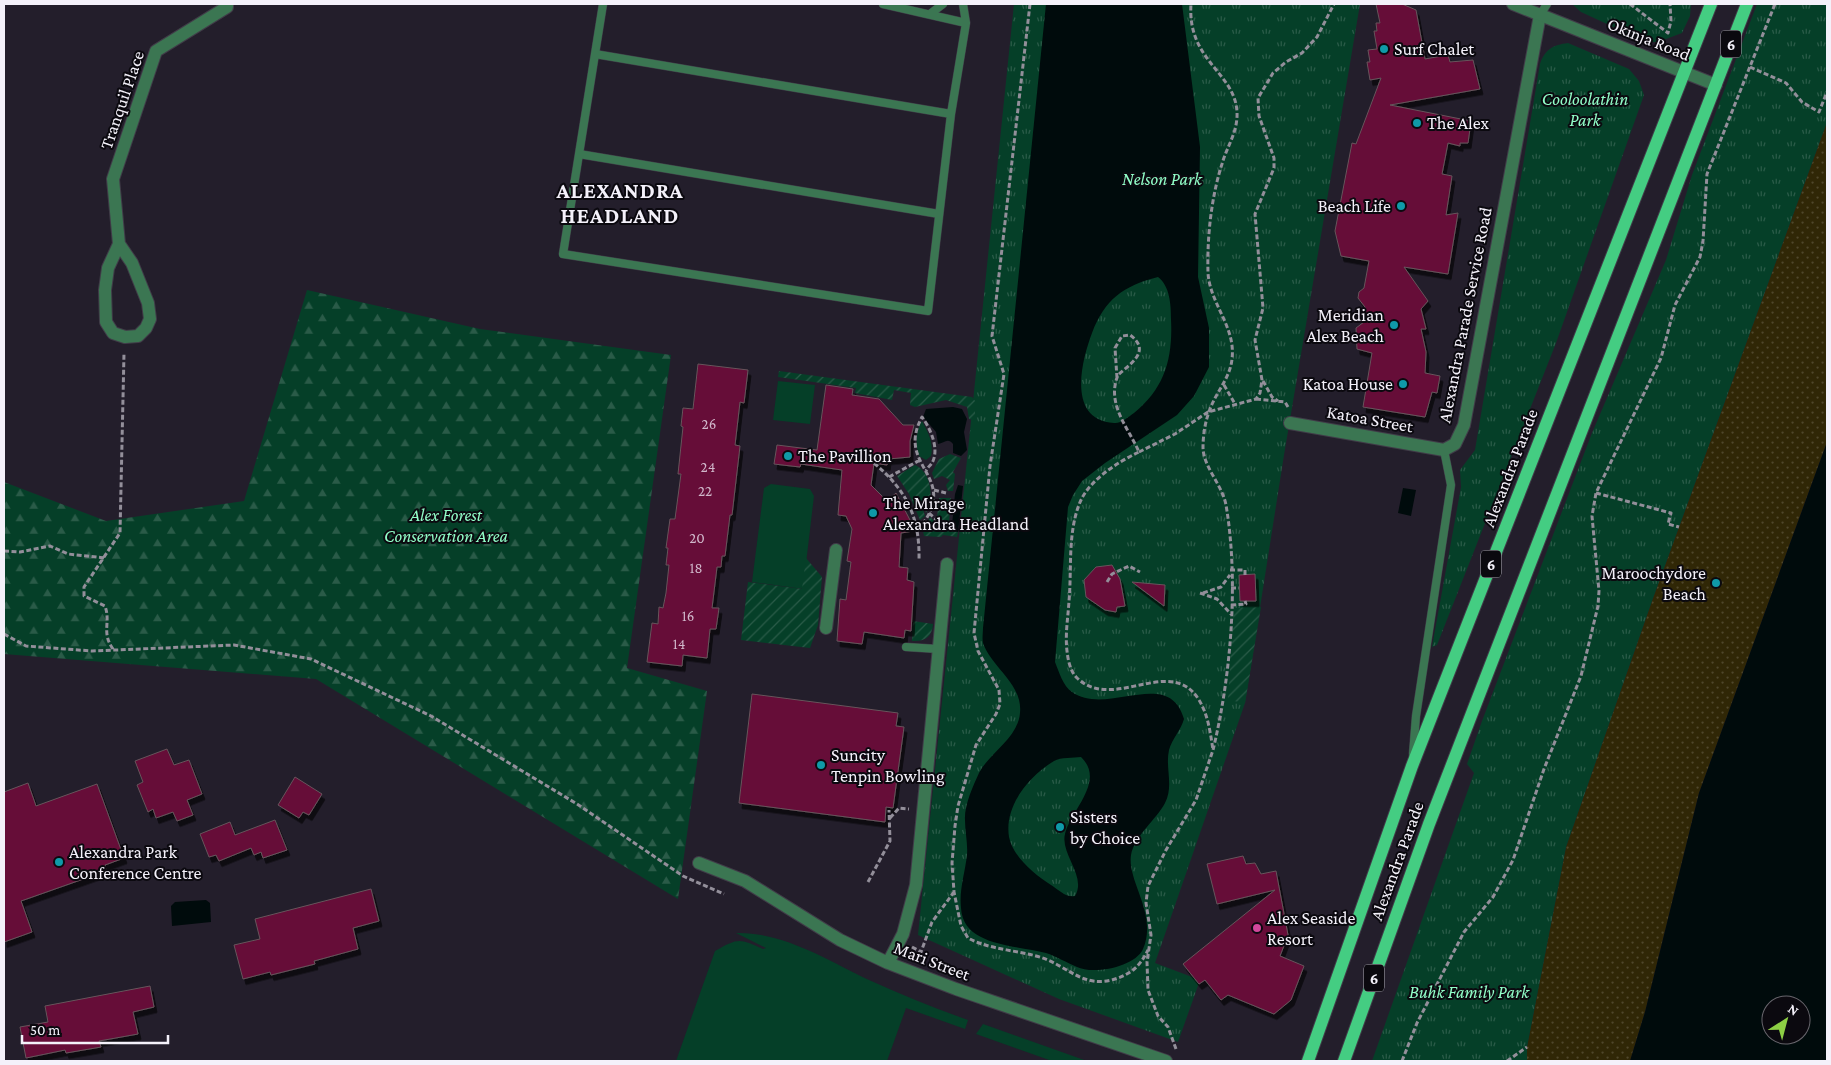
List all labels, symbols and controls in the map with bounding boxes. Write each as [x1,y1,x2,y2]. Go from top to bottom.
street label: Okinja Road [1604,13,1694,66]
road number: 6 [1721,31,1741,58]
place label: Surf Chalet [1394,39,1475,59]
marker: Surf Chalet [1378,43,1390,55]
street label: Tranquil Place [96,48,148,152]
park label: Cooloolathin Park [1542,89,1628,130]
place label: The Alex [1427,113,1489,133]
marker: The Alex [1411,117,1423,129]
park label: Nelson Park [1122,169,1203,189]
district label: ALEXANDRA HEADLAND [555,178,684,228]
place label: Beach Life [1318,196,1391,216]
marker: Beach Life [1395,200,1407,212]
street label: Alexandra Parade Service Road [1434,205,1496,425]
place label: Meridian Alex Beach [1306,305,1384,346]
marker: Meridian Alex Beach [1388,319,1400,331]
place label: Katoa House [1303,374,1393,394]
marker: Katoa House [1397,378,1409,390]
street label: Katoa Street [1325,402,1416,437]
street label: Alexandra Parade [1478,406,1542,530]
house number: 26 [702,416,716,432]
place label: The Pavillion [798,446,892,466]
marker: The Pavillion [782,450,794,462]
house number: 24 [701,459,715,475]
house number: 22 [698,483,712,499]
place label: The Mirage Alexandra Headland [883,493,1029,534]
park label: Alex Forest Conservation Area [384,505,509,546]
marker: The Mirage Alexandra Headland [867,507,879,519]
house number: 20 [689,530,705,546]
road number: 6 [1481,550,1501,578]
house number: 18 [689,560,703,576]
place label: Maroochydore Beach [1601,563,1706,604]
marker: Maroochydore Beach [1710,577,1722,589]
house number: 16 [682,608,694,624]
house number: 14 [673,636,685,652]
place label: Suncity Tenpin Bowling [831,745,945,786]
marker: Suncity Tenpin Bowling [815,759,827,771]
street label: Alexandra Parade [1366,799,1428,923]
place label: Sisters by Choice [1070,807,1140,848]
marker: Sisters by Choice [1054,821,1066,833]
place label: Alexandra Park Conference Centre [69,842,202,883]
marker: Alexandra Park Conference Centre [53,856,65,868]
place label: Alex Seaside Resort [1267,908,1355,949]
marker: Alex Seaside Resort [1251,922,1263,934]
street label: Mari Street [891,937,974,985]
road number: 6 [1364,964,1384,991]
park label: Buhk Family Park [1409,982,1530,1002]
north arrow [1761,995,1811,1045]
text: N [1785,1000,1803,1019]
scale bar [22,1012,169,1044]
text: 50 m [30,1022,60,1038]

